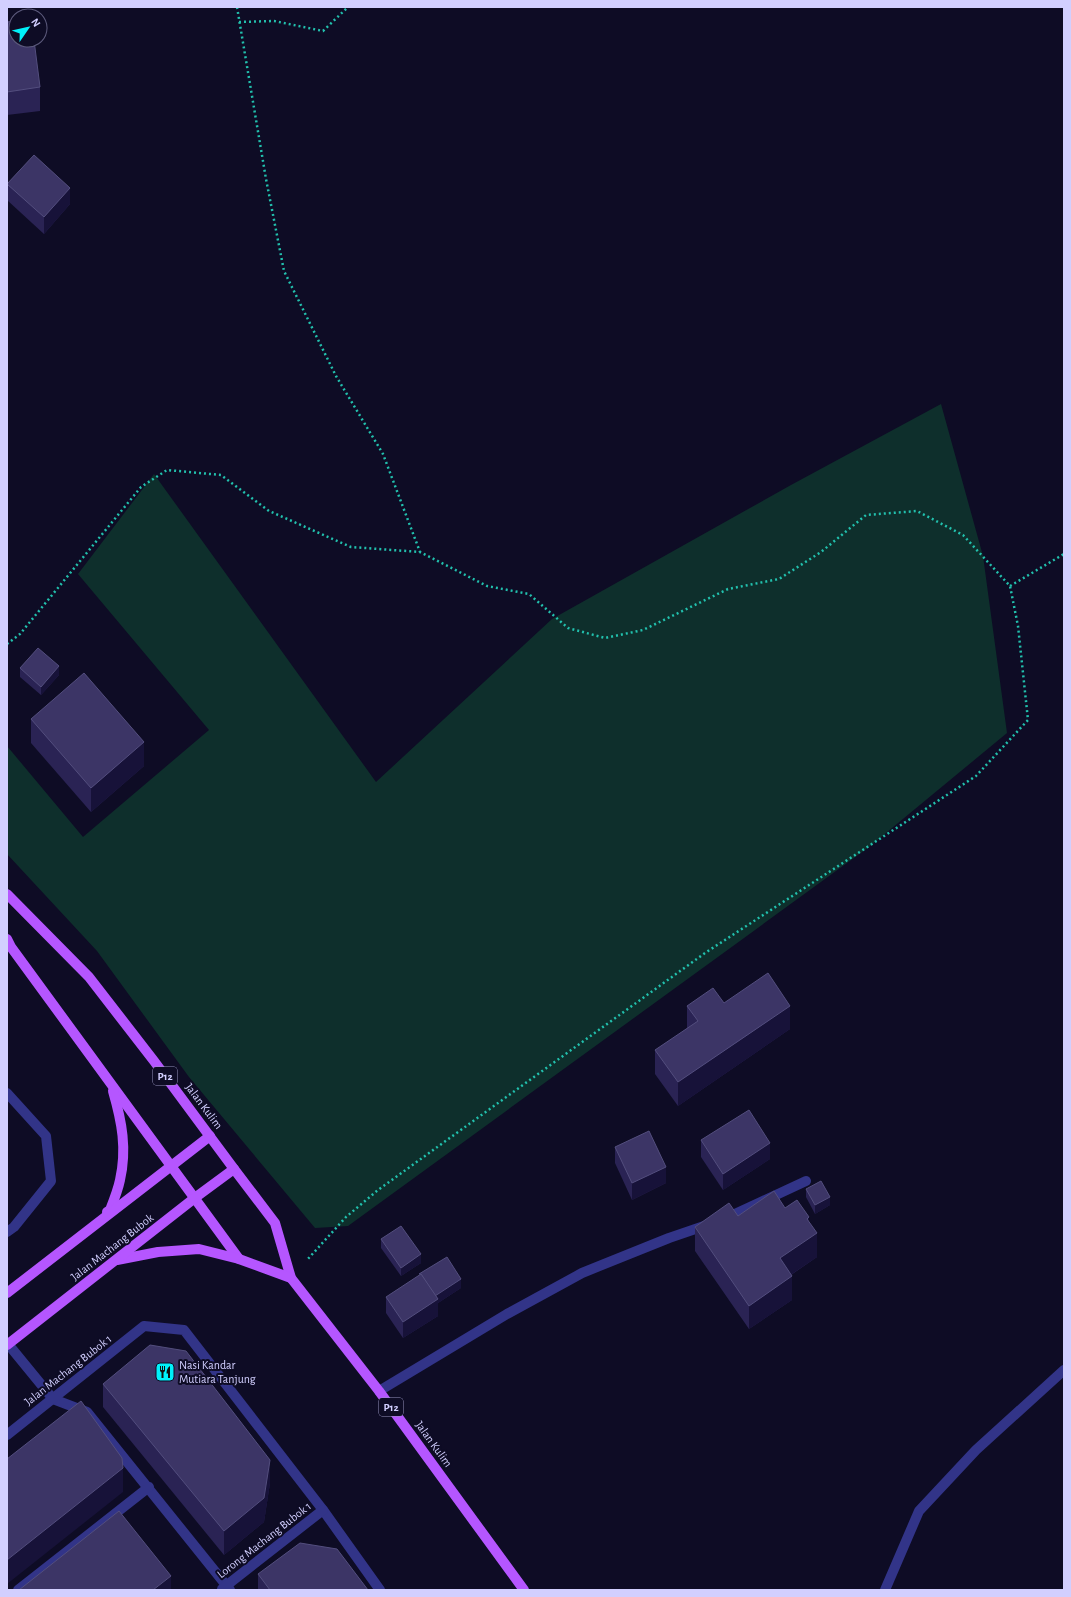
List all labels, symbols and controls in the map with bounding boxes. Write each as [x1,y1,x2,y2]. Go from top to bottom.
north arrow [8,8,48,48]
text: N [29,16,43,29]
road number: P12 [153,1067,177,1085]
street label: Jalan Kulim [183,1081,225,1131]
street label: Jalan Machang Bubok [69,1211,156,1283]
street label: Jalan Machang Bubok 1 [22,1332,114,1408]
place label: Nasi Kandar Mutiara Tanjung [179,1359,256,1386]
restaurant icon: Nasi Kandar Mutiara Tanjung [154,1361,176,1383]
road number: P12 [379,1398,403,1416]
street label: Jalan Kulim [413,1419,455,1469]
street label: Lorong Machang Bubok 1 [215,1500,313,1580]

